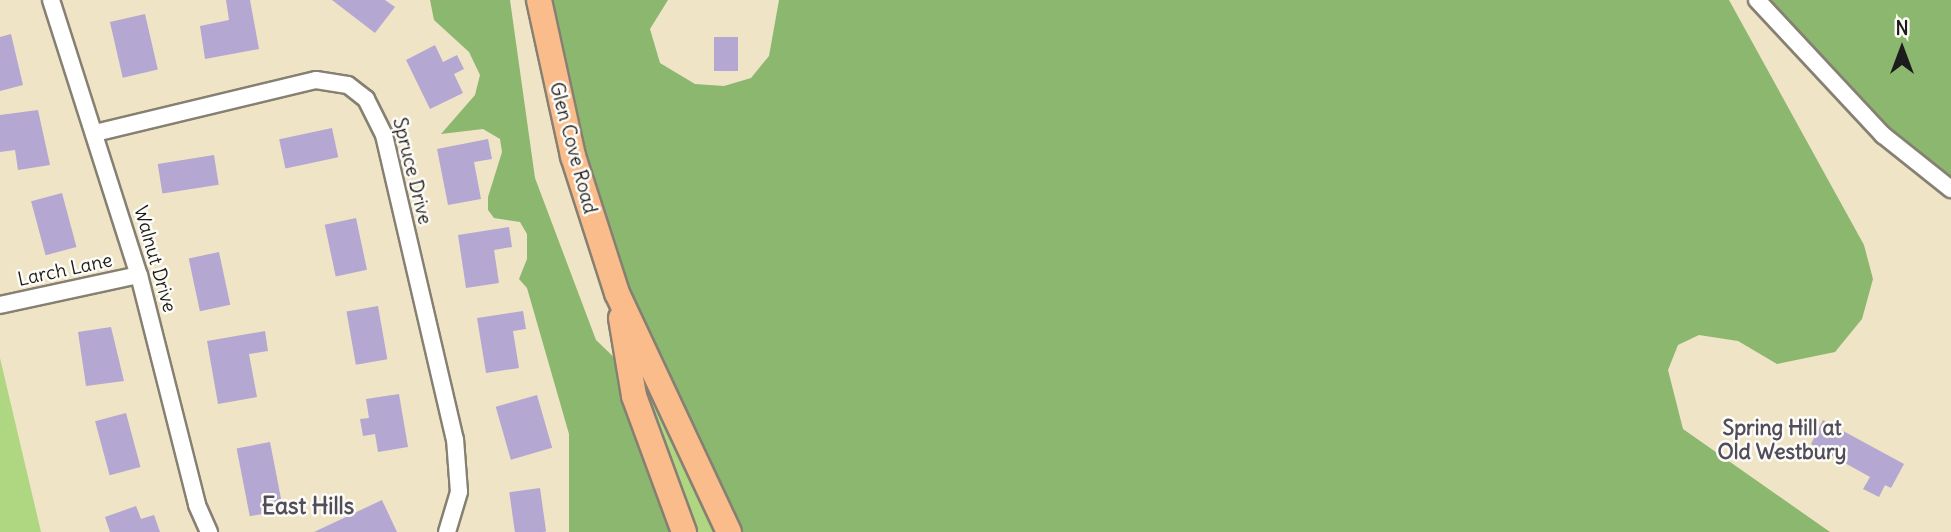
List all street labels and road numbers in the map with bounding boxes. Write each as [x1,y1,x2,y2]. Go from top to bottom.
street label: Glen Cove Road [544,80,602,216]
street label: Spruce Drive [388,115,436,227]
street label: Walnut Drive [129,203,181,315]
street label: Larch Lane [16,249,114,291]

